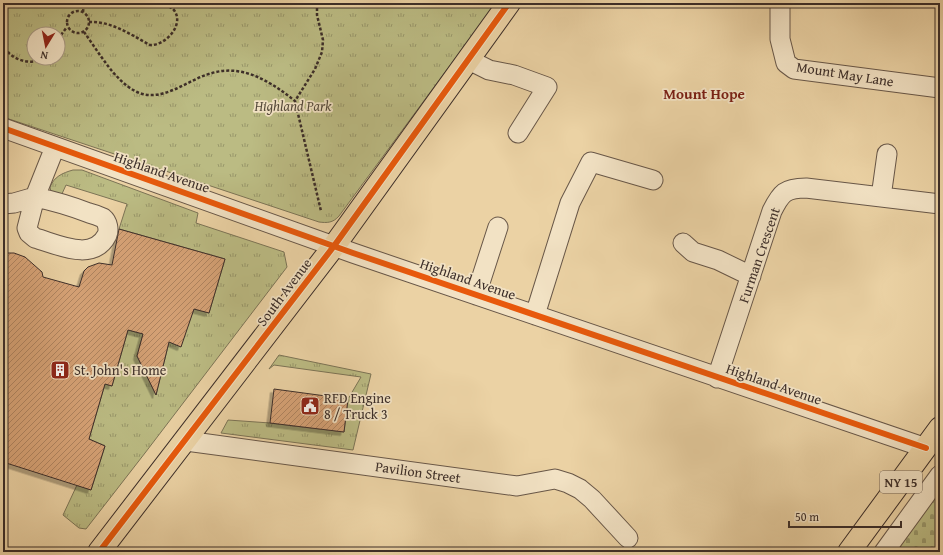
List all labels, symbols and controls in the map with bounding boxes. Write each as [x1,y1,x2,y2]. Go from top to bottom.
north arrow [26,26,66,66]
text: N [39,47,49,64]
street label: Mount May Lane [795,56,895,92]
district label: Mount Hope [663,83,745,104]
park label: Highland Park [254,96,332,116]
street label: Highland Avenue [111,146,213,198]
street label: Furman Crescent [733,204,785,306]
street label: Highland Avenue [417,253,519,305]
street label: South Avenue [252,254,316,330]
street label: Highland Avenue [723,358,825,410]
building icon: St. John's Home [49,359,71,381]
place label: St. John's Home [74,360,167,380]
place label: RFD Engine 8 / Truck 3 [324,388,391,424]
public building icon: RFD Engine 8 / Truck 3 [299,395,321,417]
street label: Pavilion Street [374,456,462,488]
road number: NY 15 [880,471,922,493]
scale bar [789,503,901,529]
text: 50 m [795,508,819,525]

